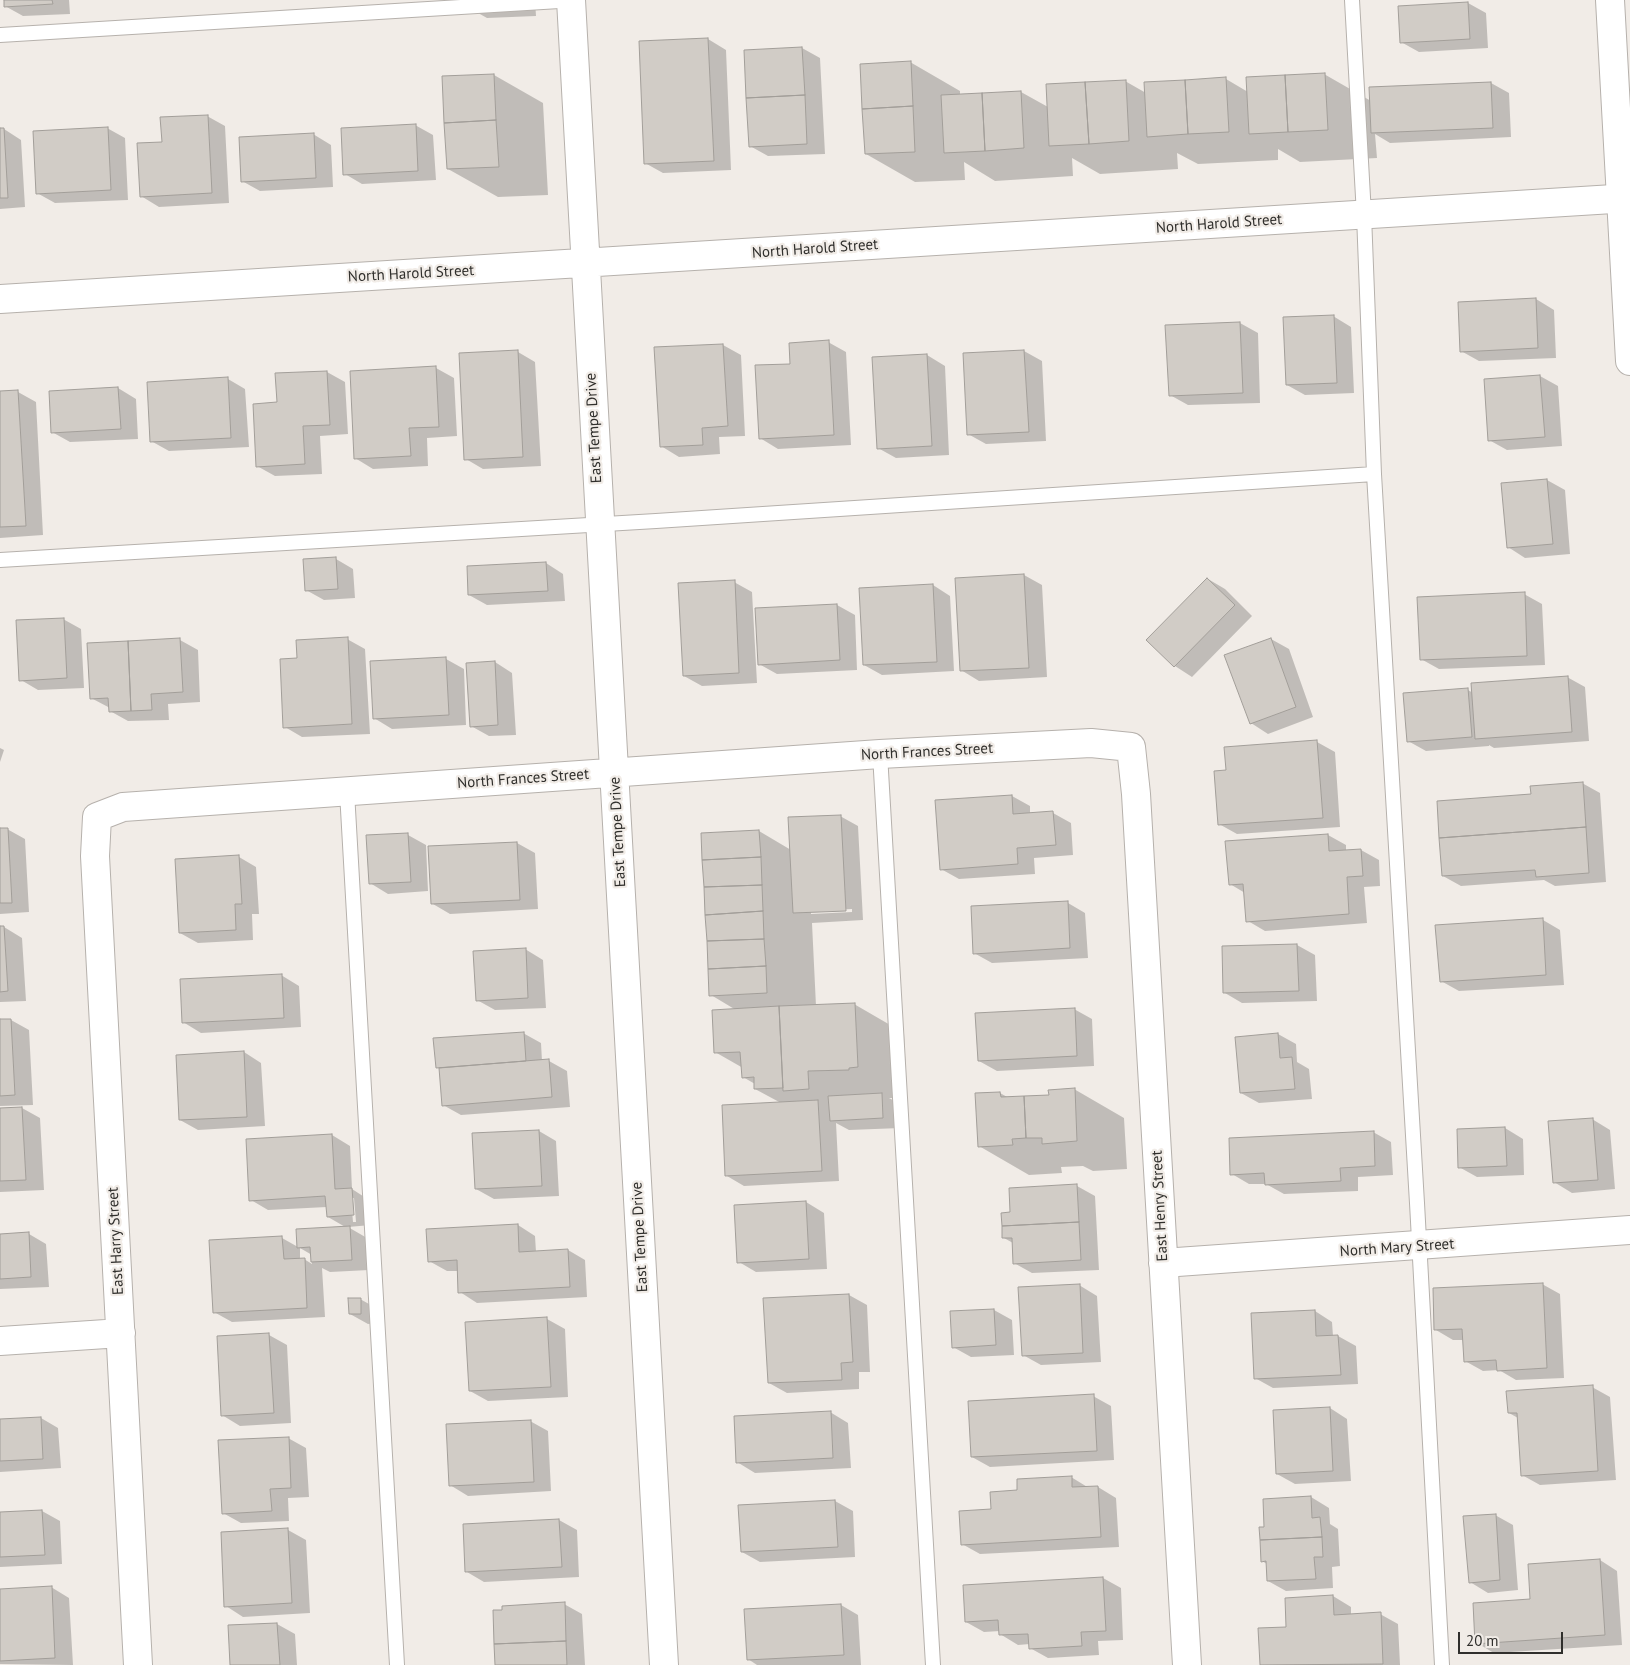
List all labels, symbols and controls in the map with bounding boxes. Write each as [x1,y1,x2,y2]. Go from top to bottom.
street label: North Harold Street [1155,211,1283,237]
street label: North Harold Street [751,236,879,262]
street label: North Harold Street [347,262,475,286]
street label: East Tempe Drive [582,372,606,484]
street label: North Frances Street [861,740,993,764]
street label: North Frances Street [456,765,590,793]
street label: East Tempe Drive [606,776,630,888]
street label: East Henry Street [1148,1150,1172,1262]
street label: East Tempe Drive [628,1181,652,1293]
street label: East Harry Street [104,1187,128,1295]
street label: North Mary Street [1339,1235,1455,1261]
scale bar [1460,1622,1565,1654]
text: 20 m [1466,1631,1499,1650]

